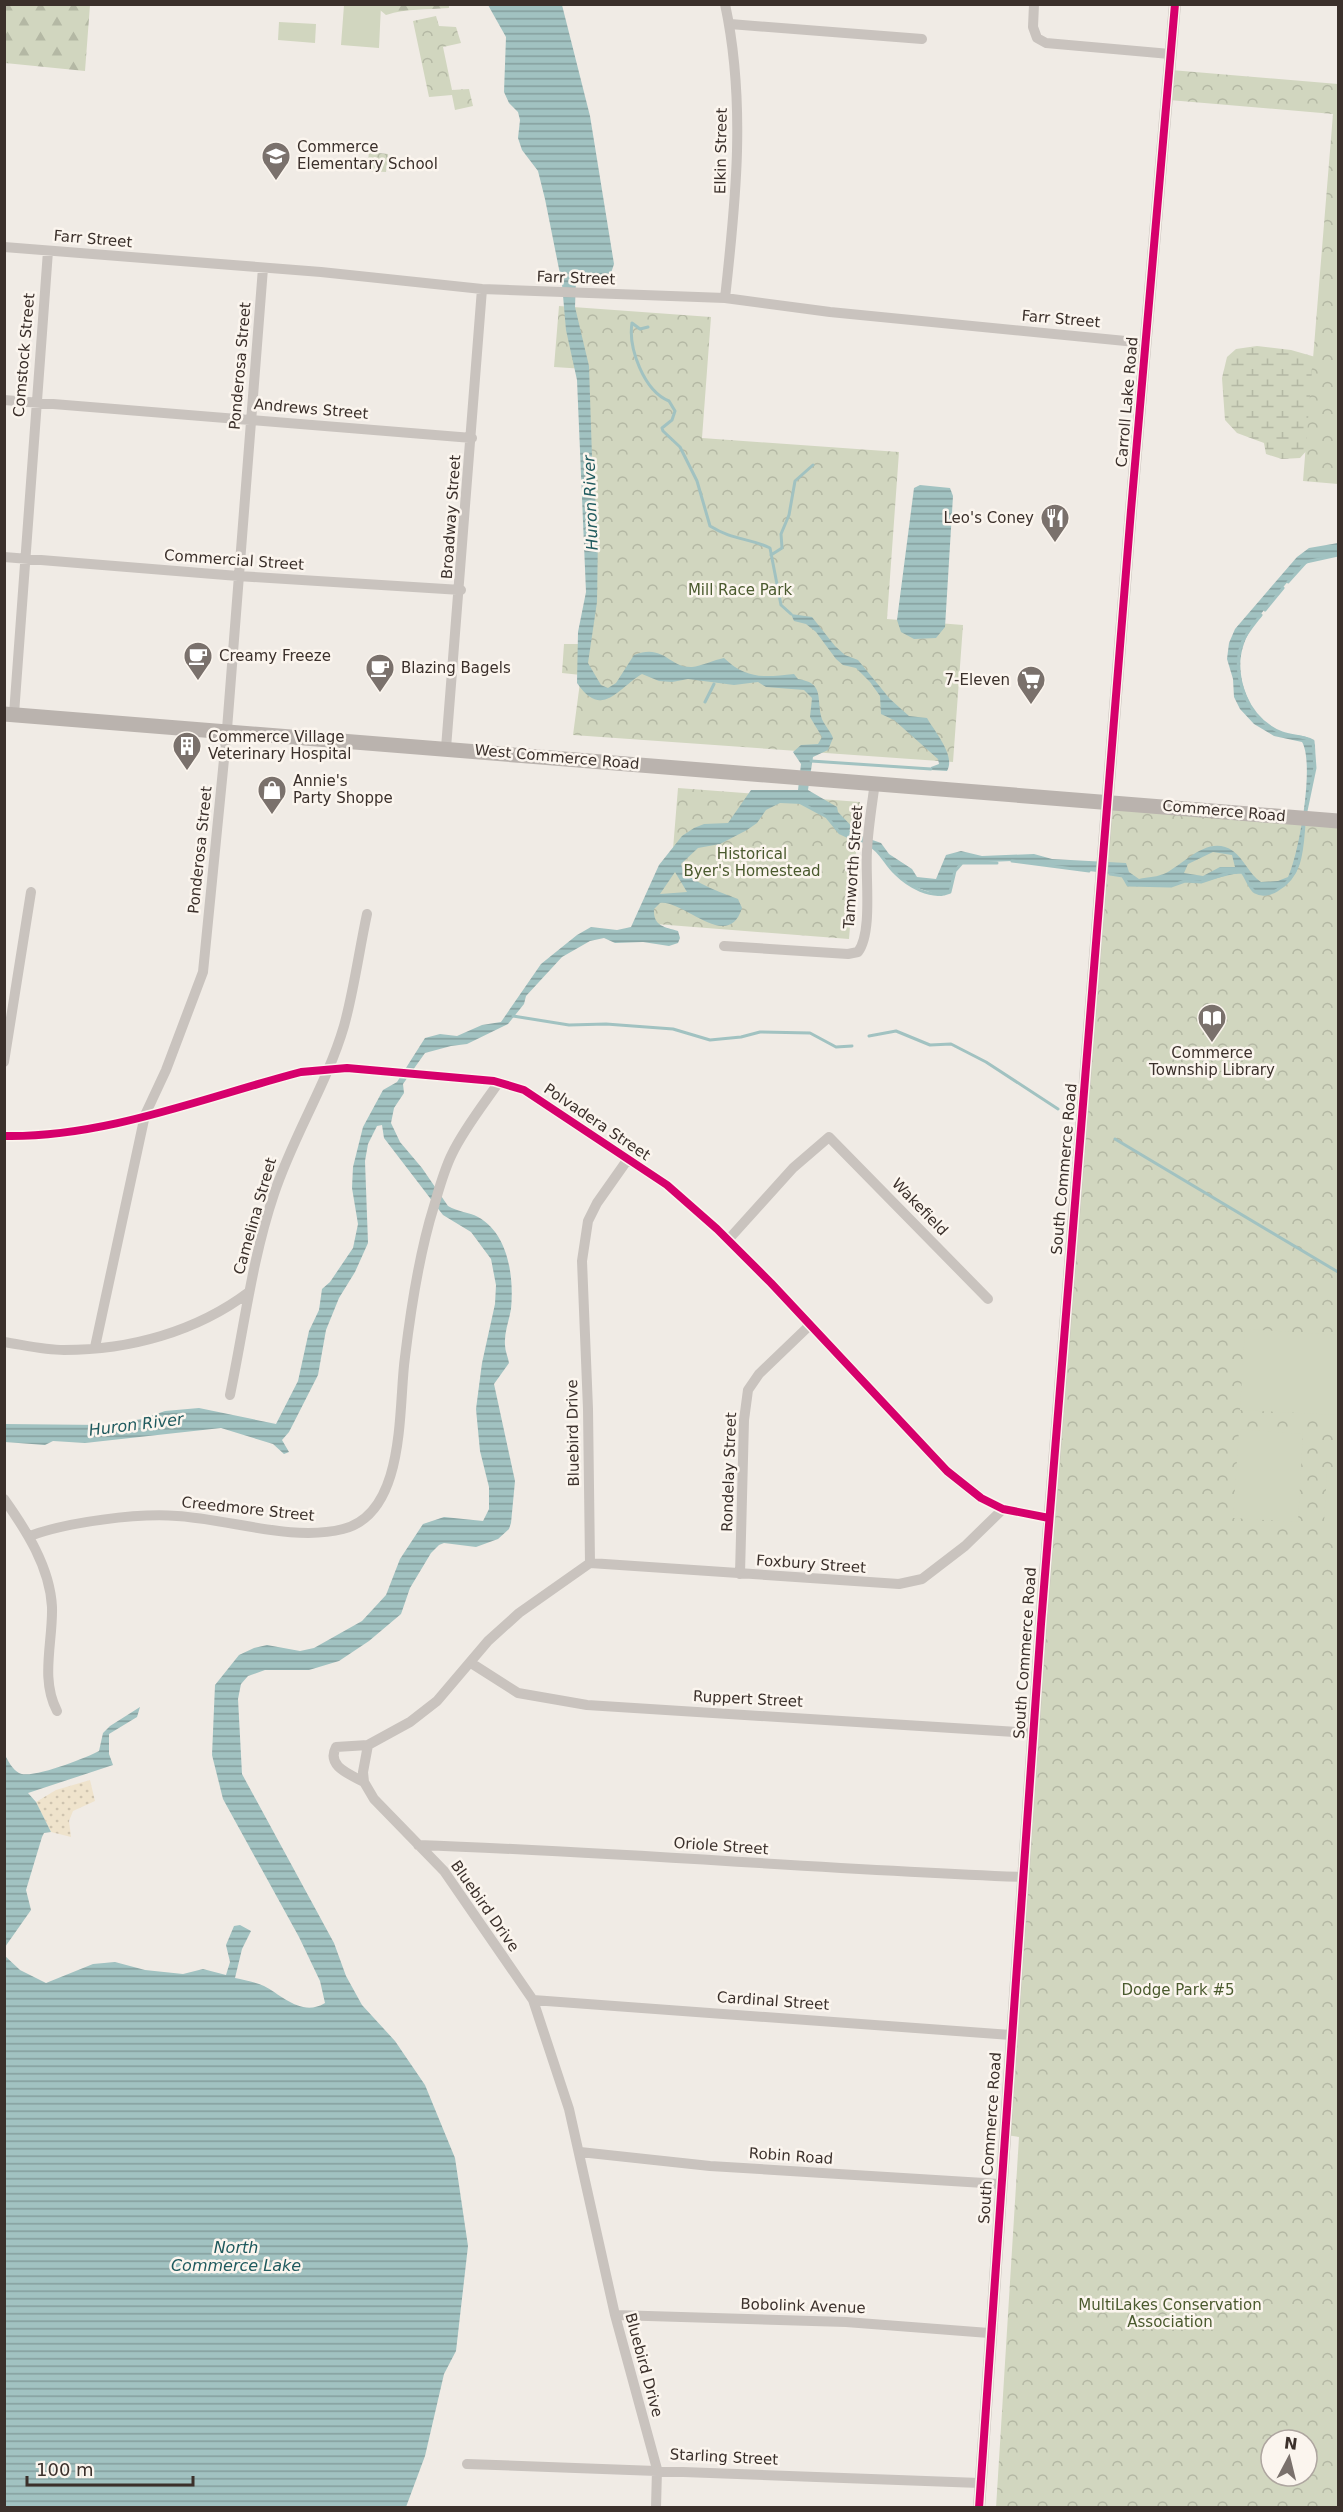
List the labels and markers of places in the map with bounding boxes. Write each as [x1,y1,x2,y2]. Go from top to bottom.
place label: Commerce Elementary School [297,138,438,173]
school or university icon: Commerce Elementary School [260,140,292,182]
restaurant icon: Leo's Coney [1039,502,1071,544]
place label: Leo's Coney [944,509,1034,527]
cafe icon: Creamy Freeze [182,640,214,682]
place label: Creamy Freeze [219,647,331,665]
cafe icon: Blazing Bagels [364,652,396,694]
place label: Blazing Bagels [401,659,511,677]
supermarket icon: 7-Eleven [1015,664,1047,706]
place label: 7-Eleven [945,671,1010,689]
place label: Commerce Village Veterinary Hospital [208,728,351,763]
building icon: Commerce Village Veterinary Hospital [171,730,203,772]
place label: Annie's Party Shoppe [293,772,393,807]
shop icon: Annie's Party Shoppe [256,774,288,816]
library icon: Commerce Township Library [1196,1002,1228,1044]
place label: Commerce Township Library [1148,1044,1275,1079]

